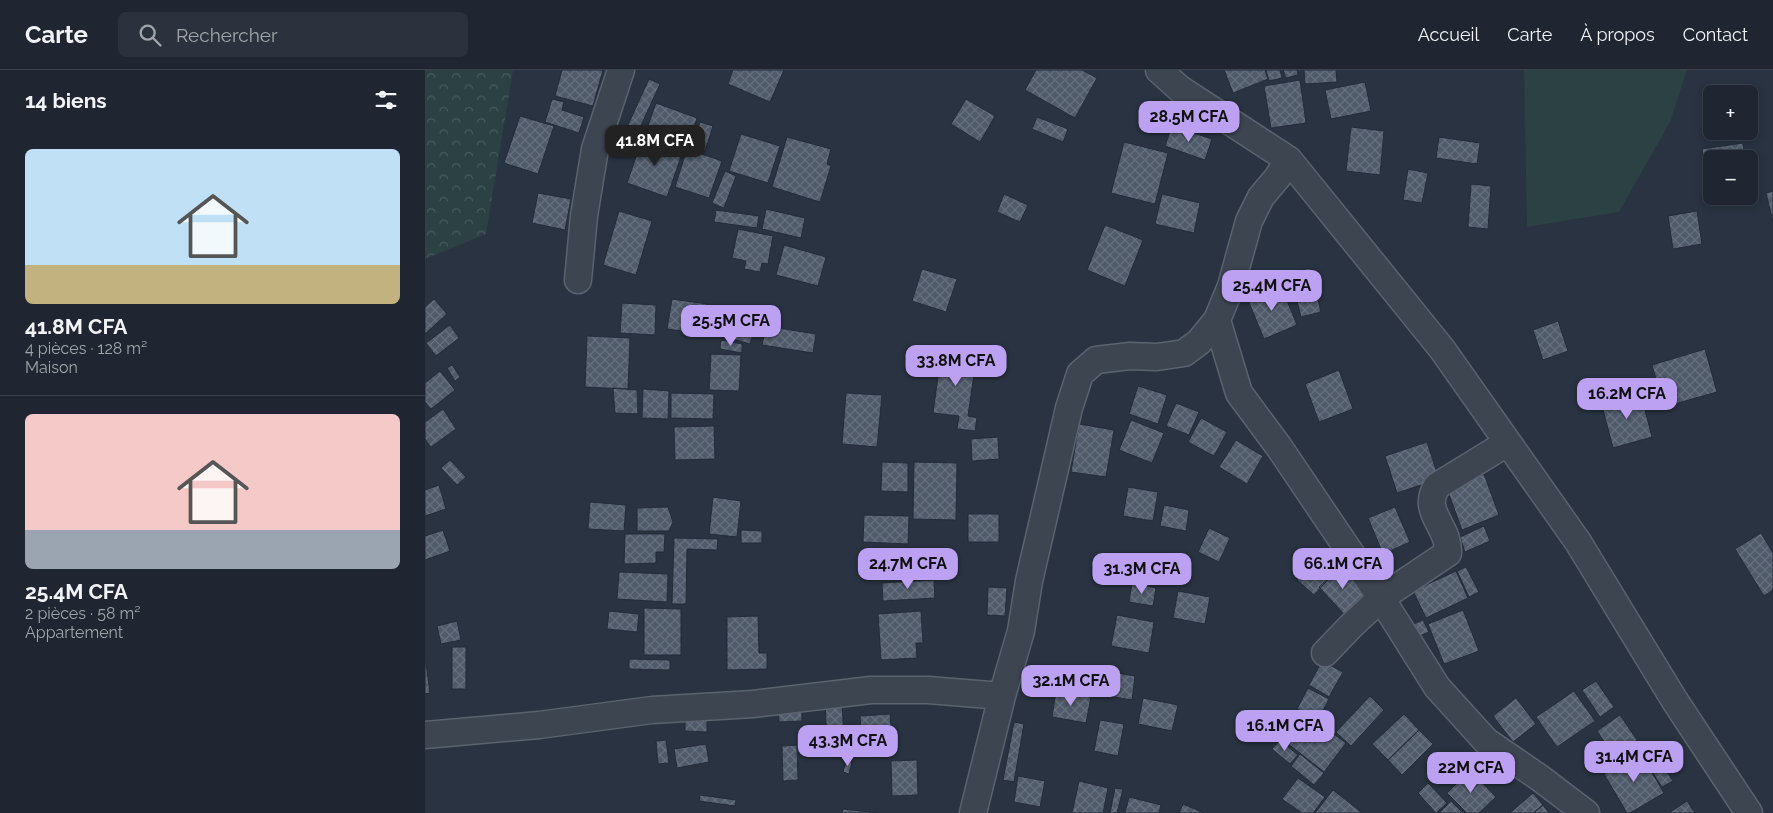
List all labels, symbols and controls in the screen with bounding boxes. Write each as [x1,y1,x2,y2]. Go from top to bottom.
search box [118,12,468,57]
text: Carte [25,20,88,49]
icon: search [136,21,164,49]
text: Rechercher [176,24,278,46]
text: Accueil [1418,24,1479,45]
text: Carte [1507,24,1552,45]
text: À propos [1580,24,1655,45]
text: Contact [1683,24,1748,45]
map controls [1703,85,1758,205]
button: + [1703,85,1758,140]
icon: filters [372,86,400,114]
text: 14 biens [25,88,107,113]
pin: 28.5M CFA [1132,100,1246,143]
text: 28.5M CFA [1150,107,1228,126]
pin: 41.8M CFA [598,124,712,167]
text: 41.8M CFA [616,131,694,150]
button: − [1703,150,1758,205]
icon: home [168,181,258,271]
pin: 25.4M CFA [1215,270,1329,312]
text: 25.4M CFA [1233,276,1311,295]
pin: 25.5M CFA [674,304,788,347]
text: 25.5M CFA [692,311,770,330]
text: 41.8M CFA [25,314,127,339]
text: 4 pièces · 128 m² [25,339,147,358]
pin: 33.8M CFA [899,344,1013,387]
text: 33.8M CFA [917,351,995,370]
text: Maison [25,358,78,377]
pin: 16.2M CFA [1570,378,1684,420]
text: 16.2M CFA [1588,384,1666,403]
icon: home [168,447,258,537]
pin: 24.7M CFA [851,548,965,590]
pin: 66.1M CFA [1286,548,1400,590]
pin: 31.3M CFA [1085,552,1199,595]
text: 24.7M CFA [869,554,947,573]
text: 66.1M CFA [1304,554,1382,573]
text: 31.3M CFA [1103,559,1181,578]
text: 25.4M CFA [25,579,128,604]
text: 2 pièces · 58 m² [25,604,140,623]
text: Appartement [25,623,123,642]
pin: 32.1M CFA [1014,664,1128,707]
text: 32.1M CFA [1032,671,1110,690]
pin: 16.1M CFA [1228,710,1342,752]
text: 16.1M CFA [1247,716,1323,735]
pin: 43.3M CFA [791,724,905,767]
text: 43.3M CFA [809,731,887,750]
pin: 31.4M CFA [1577,740,1691,783]
text: 31.4M CFA [1595,747,1673,766]
pin: 22M CFA [1425,752,1517,794]
text: 22M CFA [1438,758,1504,777]

